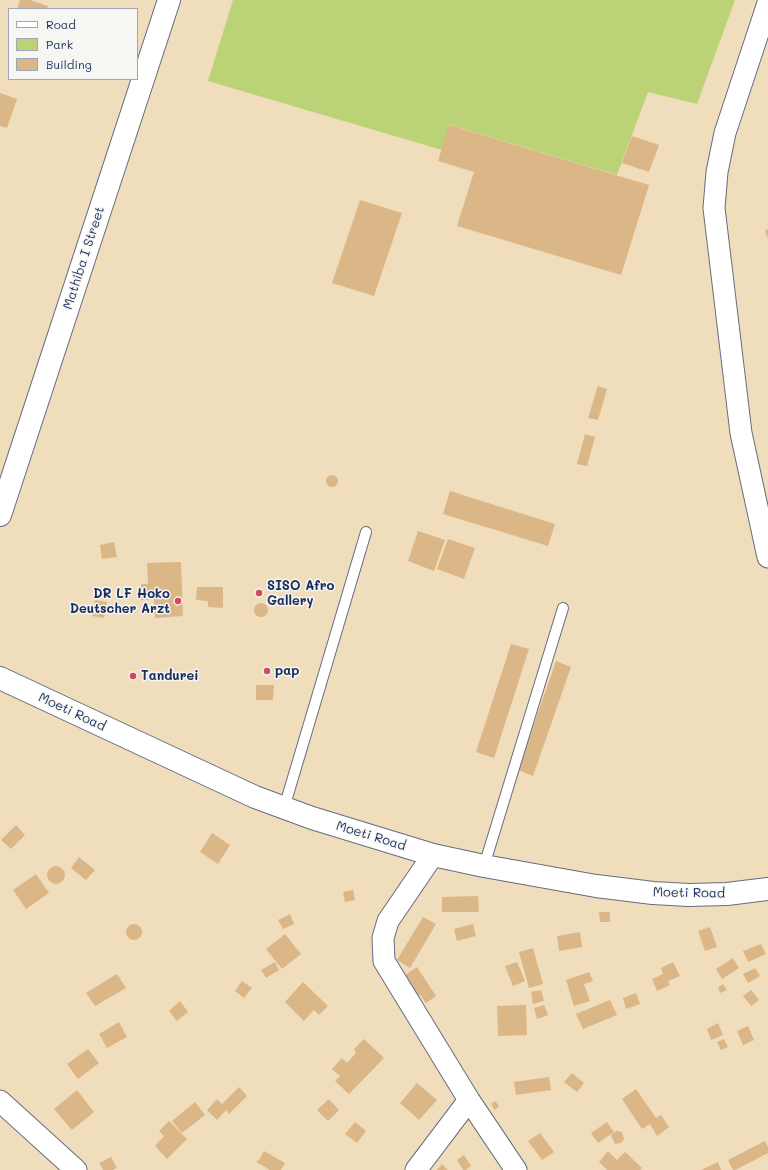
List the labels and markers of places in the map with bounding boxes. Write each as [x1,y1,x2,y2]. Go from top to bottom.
place label: SISO Afro Gallery [267,578,334,609]
place label: DR LF Hoko Deutscher Arzt [70,586,170,617]
marker: SISO Afro Gallery [254,588,264,598]
marker: DR LF Hoko Deutscher Arzt [173,596,183,606]
place label: pap [275,663,299,679]
marker: pap [262,666,272,676]
place label: Tandurei [141,668,199,684]
marker: Tandurei [128,671,138,681]

